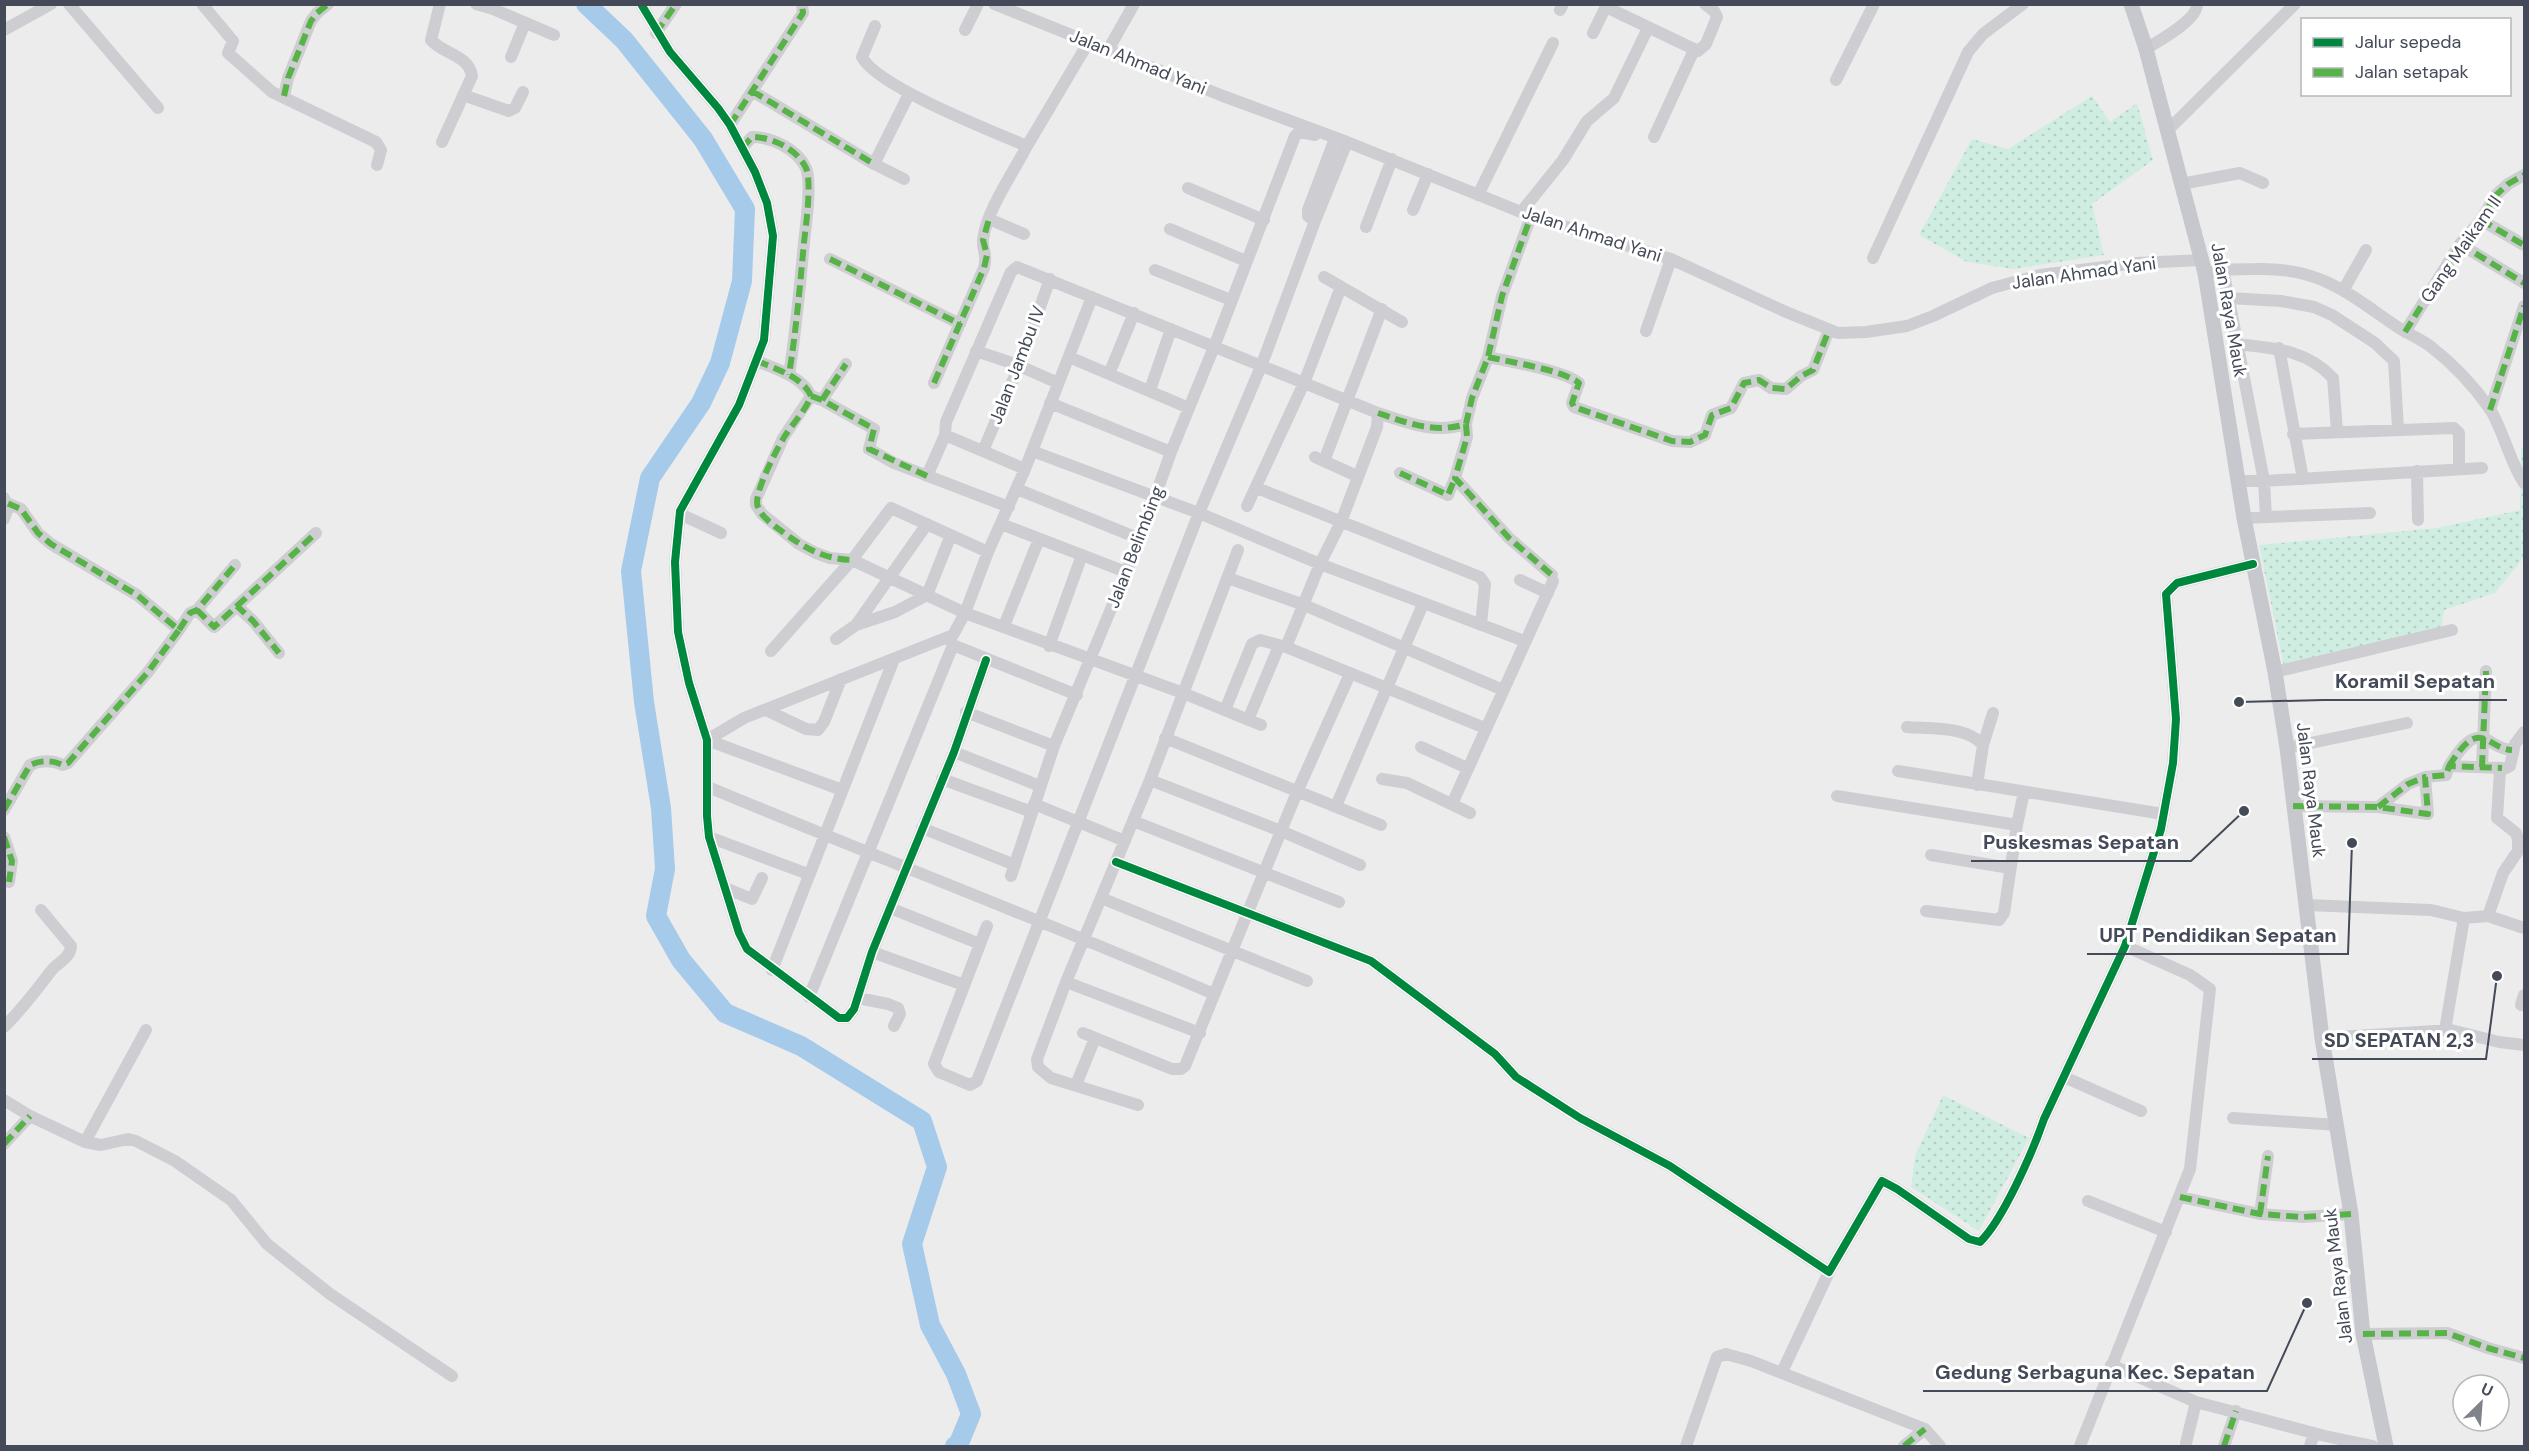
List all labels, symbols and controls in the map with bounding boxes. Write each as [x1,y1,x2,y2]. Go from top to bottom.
legend [2301,18,2511,96]
street label: Jalan Ahmad Yani [1066,24,1210,100]
text: Jalur sepeda [2355,30,2461,54]
text: Jalan setapak [2355,60,2469,84]
street label: Gang Maikam II [2415,191,2507,307]
street label: Jalan Ahmad Yani [1519,200,1665,268]
street label: Jalan Raya Mauk [2205,241,2253,379]
street label: Jalan Ahmad Yani [2010,251,2158,295]
street label: Jalan Jambu IV [983,302,1051,428]
street label: Jalan Belimbing [1101,482,1169,612]
callout: Koramil Sepatan [2323,662,2507,700]
text: Koramil Sepatan [2335,668,2495,694]
street label: Jalan Raya Mauk [2291,721,2331,859]
callout: Puskesmas Sepatan [1971,823,2191,861]
text: Puskesmas Sepatan [1983,829,2179,855]
callout: UPT Pendidikan Sepatan [2087,916,2348,954]
text: UPT Pendidikan Sepatan [2099,922,2337,948]
callout: SD SEPATAN 2,3 [2312,1021,2486,1059]
text: SD SEPATAN 2,3 [2324,1027,2474,1053]
street label: Jalan Raya Mauk [2318,1207,2358,1345]
callout: Gedung Serbaguna Kec. Sepatan [1923,1353,2267,1391]
text: Gedung Serbaguna Kec. Sepatan [1935,1359,2255,1385]
north arrow [2451,1373,2511,1433]
text: U [2478,1378,2497,1402]

